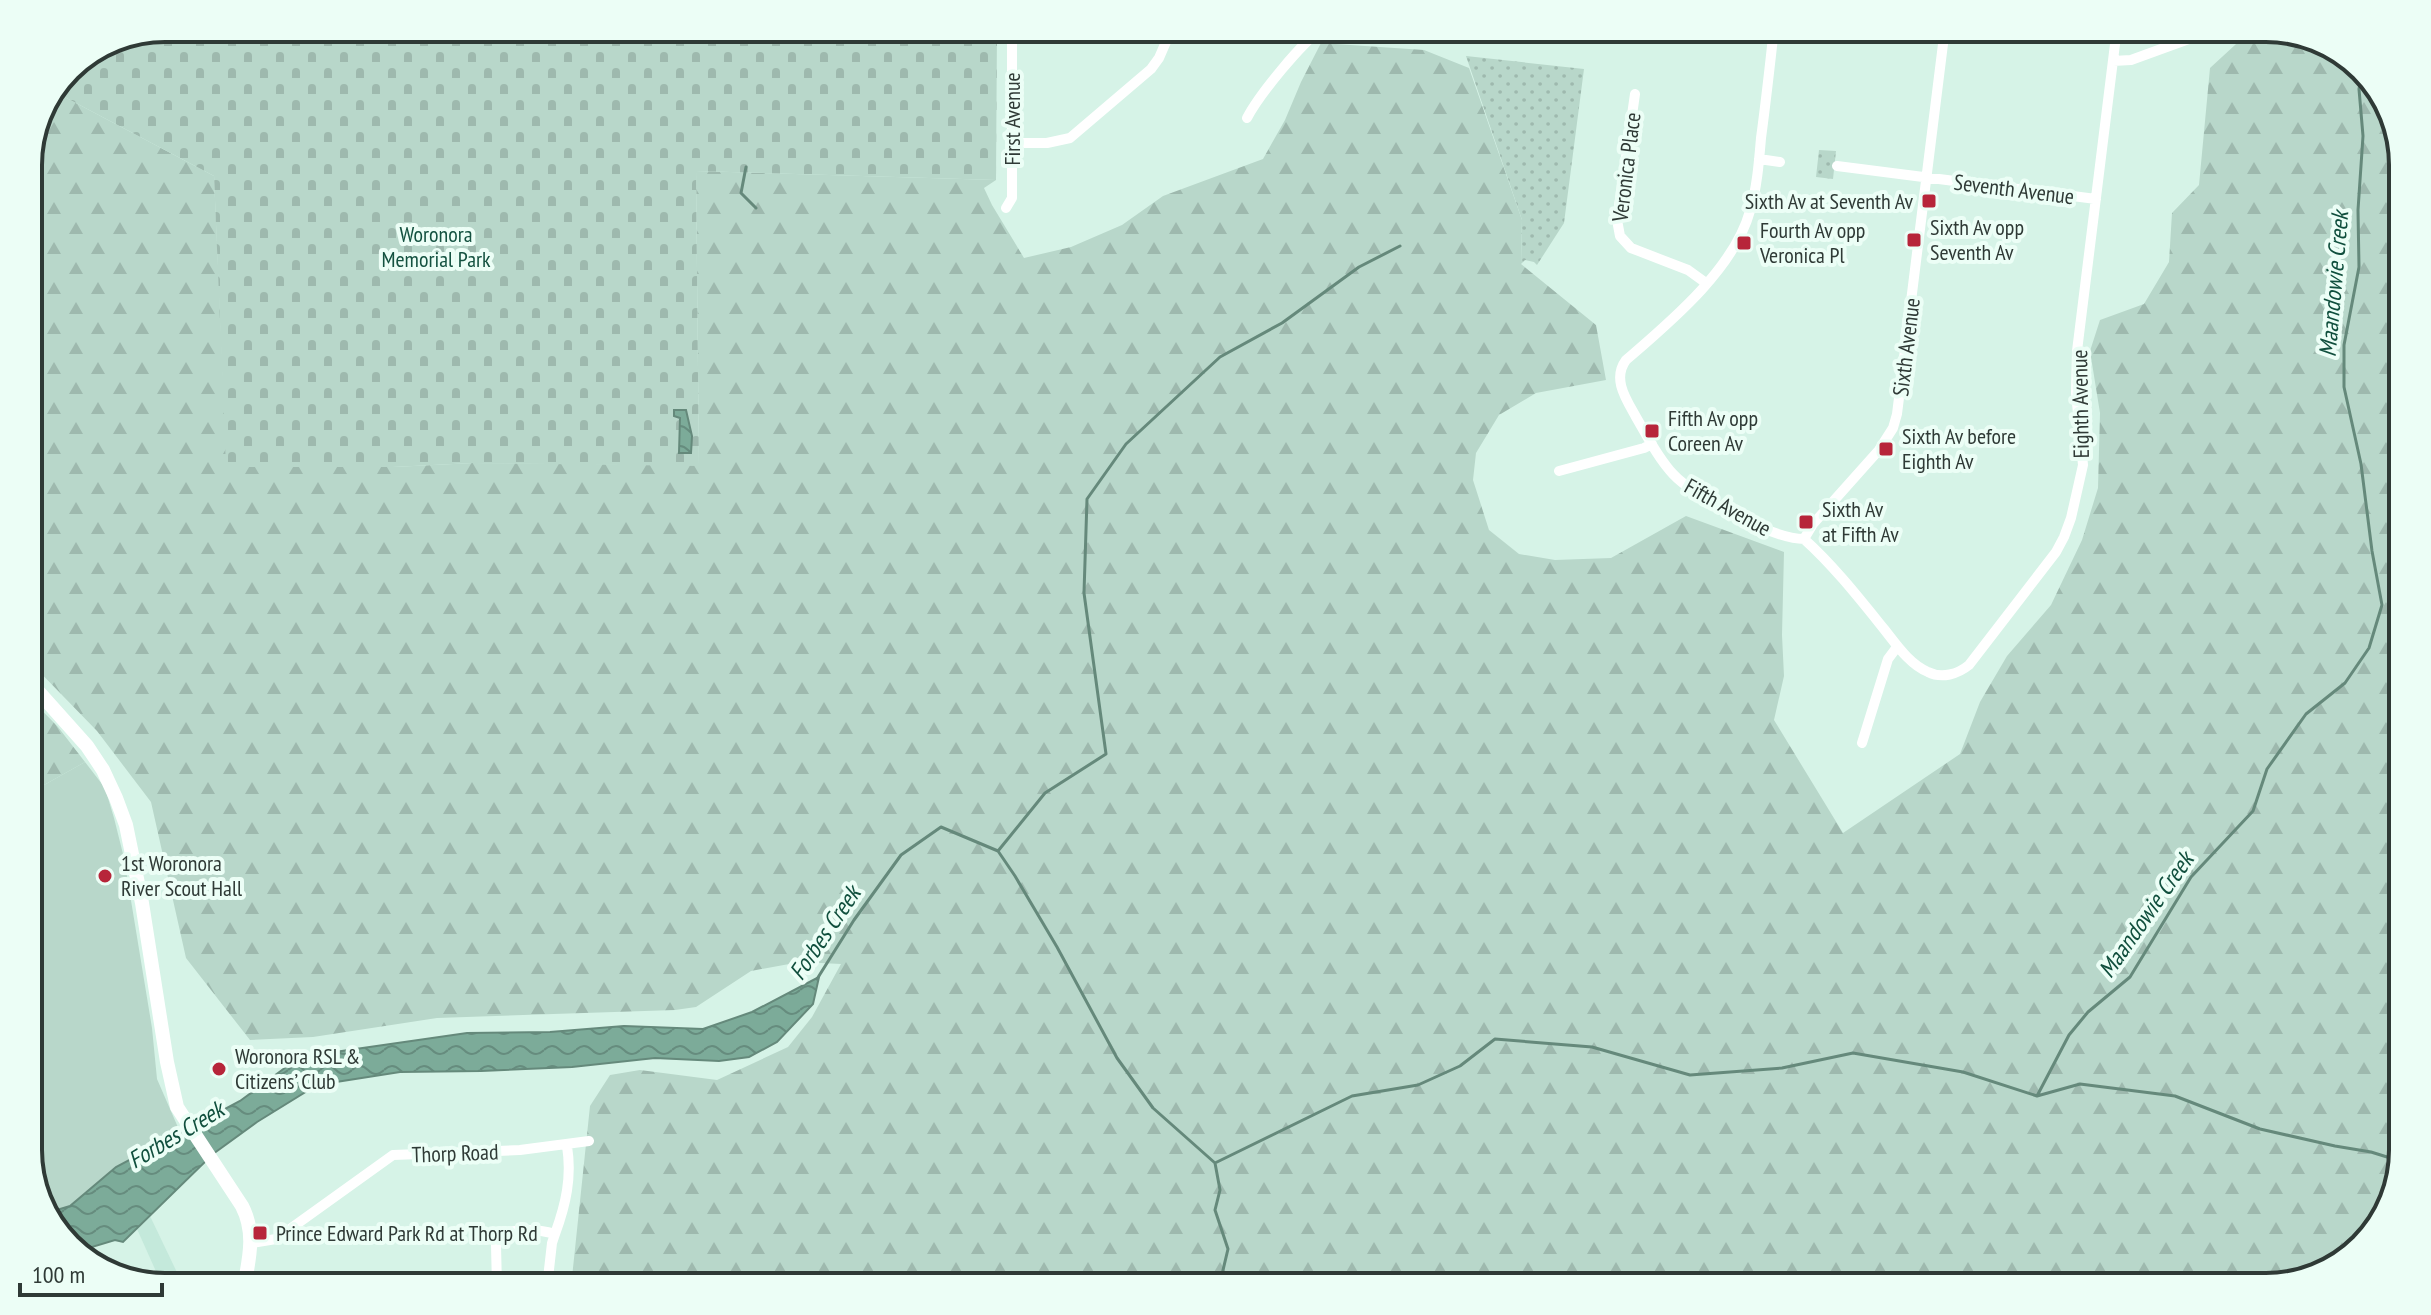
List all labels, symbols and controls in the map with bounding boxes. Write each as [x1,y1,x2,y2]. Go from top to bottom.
street label: First Avenue [998,72,1026,166]
street label: Veronica Place [1605,111,1647,224]
street label: Seventh Avenue [1952,168,2076,210]
place label: Sixth Av at Seventh Av [1745,187,1913,215]
marker: Sixth Av at Seventh Av [1920,192,1938,210]
water label: Maandowie Creek [2312,207,2356,358]
place label: Sixth Av opp Seventh Av [1930,213,2024,266]
place label: Fourth Av opp Veronica Pl [1759,216,1865,269]
park label: Woronora Memorial Park [381,220,491,273]
marker: Sixth Av opp Seventh Av [1905,231,1923,249]
marker: Fourth Av opp Veronica Pl [1735,234,1753,252]
street label: Sixth Avenue [1886,296,1926,398]
street label: Eighth Avenue [2065,349,2095,459]
place label: Fifth Av opp Coreen Av [1668,404,1758,457]
marker: Fifth Av opp Coreen Av [1643,422,1661,440]
place label: Sixth Av before Eighth Av [1902,422,2016,475]
marker: Sixth Av before Eighth Av [1877,440,1895,458]
street label: Fifth Avenue [1680,472,1776,542]
place label: Sixth Av at Fifth Av [1822,495,1899,548]
marker: Sixth Av at Fifth Av [1797,513,1815,531]
water label: Maandowie Creek [2091,844,2202,983]
place label: 1st Woronora River Scout Hall [121,849,243,902]
marker: 1st Woronora River Scout Hall [96,867,114,885]
water label: Forbes Creek [782,878,869,986]
place label: Woronora RSL & Citizens’ Club [235,1042,360,1095]
marker: Woronora RSL & Citizens’ Club [210,1060,228,1078]
water label: Forbes Creek [122,1092,232,1175]
street label: Thorp Road [411,1137,499,1169]
place label: Prince Edward Park Rd at Thorp Rd [276,1219,538,1247]
marker: Prince Edward Park Rd at Thorp Rd [251,1224,269,1242]
scale bar [20,1247,162,1297]
text: 100 m [32,1259,85,1290]

